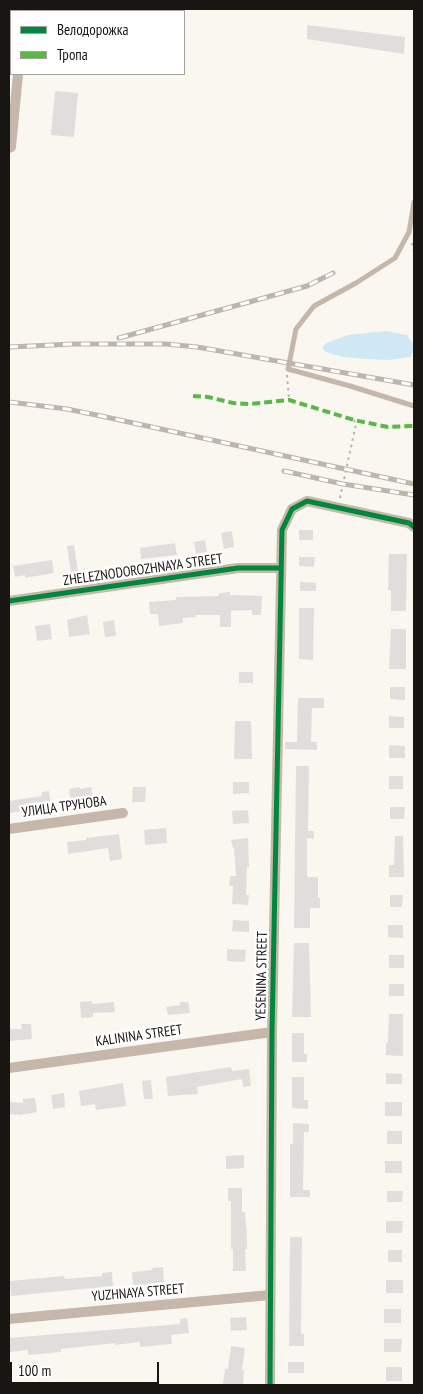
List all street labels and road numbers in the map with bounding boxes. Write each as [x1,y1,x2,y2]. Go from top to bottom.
street label: ZHELEZNODOROZHNAYA STREET [62,550,224,590]
street label: УЛИЦА ТРУНОВА [21,793,107,821]
street label: YESENINA STREET [253,931,271,1021]
street label: KALININA STREET [95,1022,183,1050]
street label: YUZHNAYA STREET [91,1281,185,1305]

